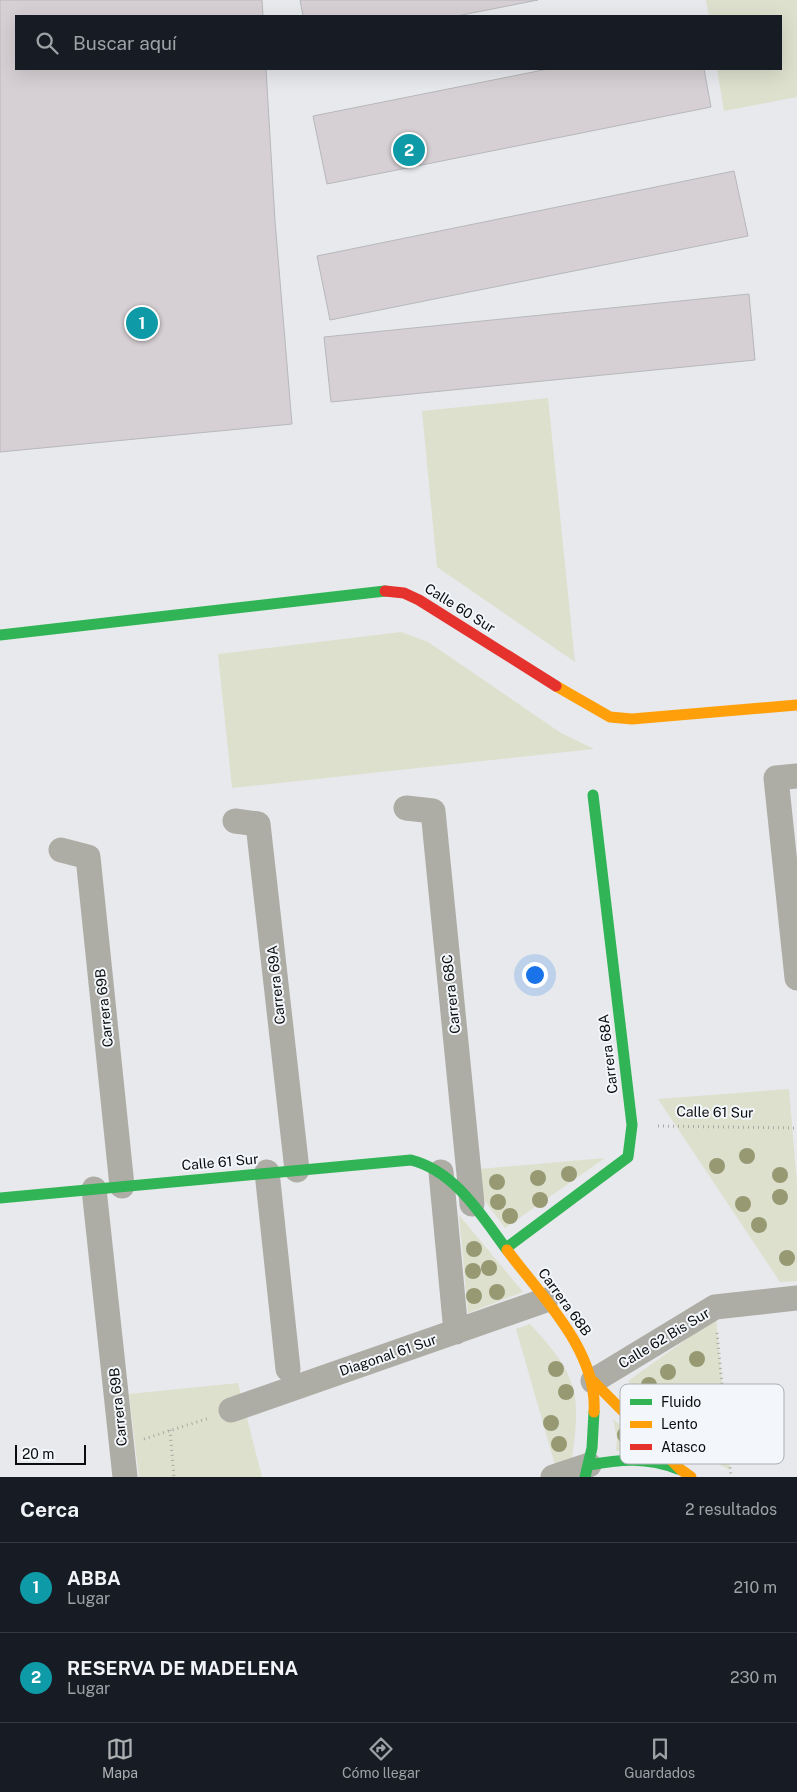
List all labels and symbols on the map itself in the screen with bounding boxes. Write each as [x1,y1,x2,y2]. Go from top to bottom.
pin: 2 [393,131,425,169]
pin: 1 [126,304,158,342]
street label: Calle 60 Sur [422,580,498,636]
street label: Carrera 69A [264,944,288,1025]
street label: Carrera 68C [439,954,463,1034]
your location [522,962,548,988]
street label: Carrera 69B [92,968,116,1048]
street label: Carrera 68A [595,1013,621,1095]
street label: Calle 61 Sur [676,1103,754,1121]
street label: Calle 61 Sur [181,1151,259,1173]
street label: Carrera 68B [535,1265,595,1339]
street label: Calle 62 Bis Sur [616,1305,712,1371]
street label: Diagonal 61 Sur [337,1331,439,1379]
street label: Carrera 69B [106,1367,130,1447]
legend [620,1384,784,1464]
text: Fluido [661,1394,701,1410]
text: Lento [661,1416,698,1432]
text: Atasco [661,1439,706,1455]
scale bar [15,1442,86,1465]

